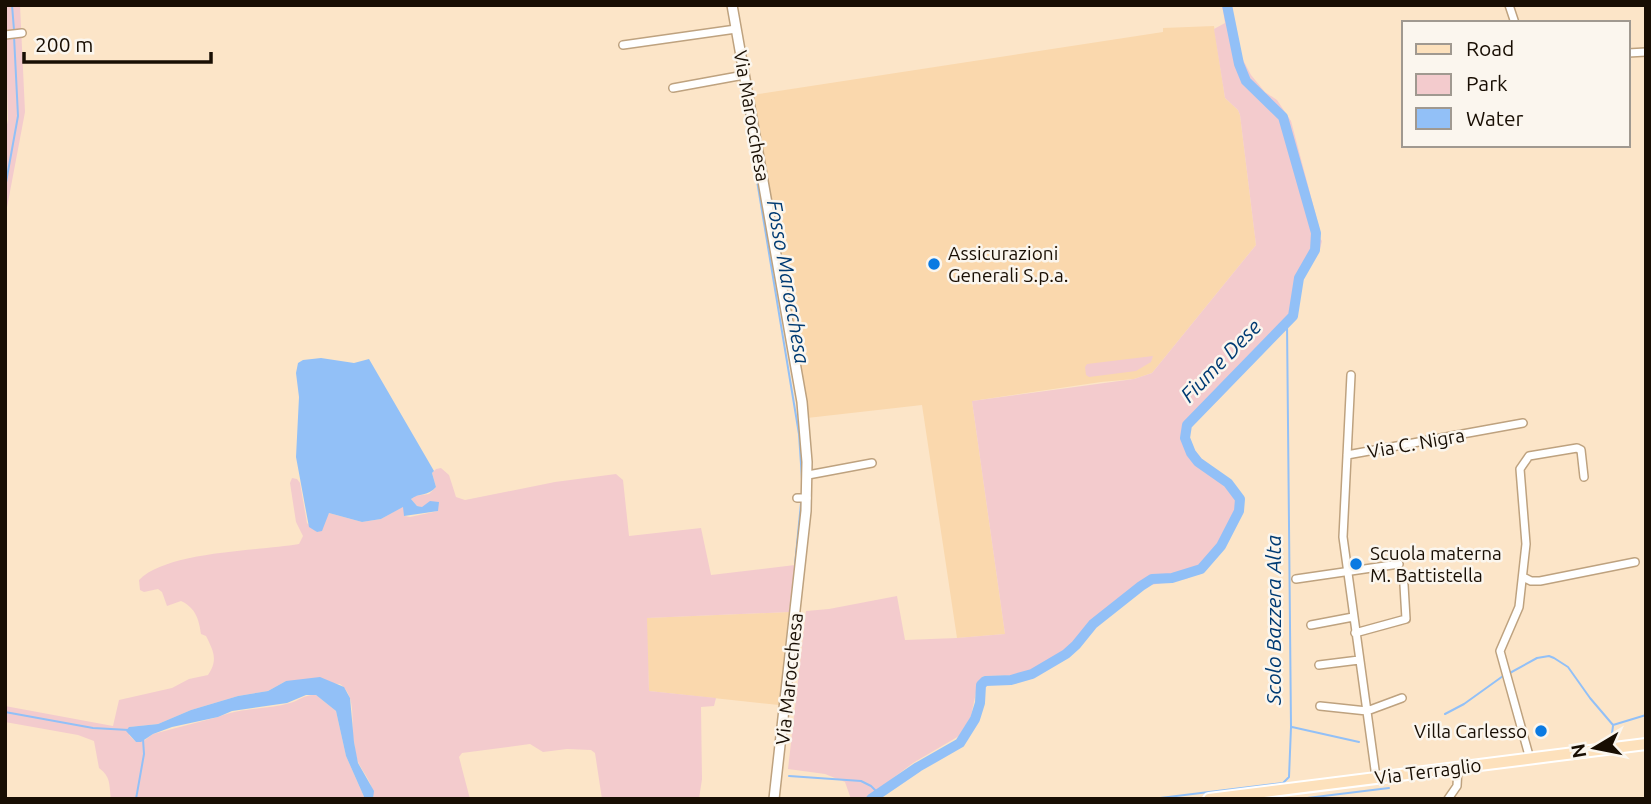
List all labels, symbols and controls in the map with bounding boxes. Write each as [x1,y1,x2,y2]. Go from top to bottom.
scale bar [24,21,212,65]
legend [1402,21,1630,147]
text: 200 m [35,32,93,56]
text: Road [1466,36,1514,60]
street label: Via Marocchesa [730,49,774,183]
text: Park [1466,71,1508,95]
text: Water [1466,106,1524,130]
water label: Fosso Marocchesa [763,198,815,366]
place label: Assicurazioni Generali S.p.a. [948,242,1068,286]
marker: Assicurazioni Generali S.p.a. [926,256,942,272]
water label: Fiume Dese [1175,314,1266,406]
street label: Via C. Nigra [1366,424,1466,462]
water label: Scolo Bazzera Alta [1261,535,1285,706]
place label: Scuola materna M. Battistella [1370,542,1502,586]
marker: Scuola materna M. Battistella [1348,556,1364,572]
street label: Via Marocchesa [771,612,807,746]
north arrow [1560,713,1630,783]
place label: Villa Carlesso [1414,720,1527,742]
marker: Villa Carlesso [1533,723,1549,739]
text: N [1566,742,1590,760]
street label: Via Terraglio [1373,754,1483,788]

